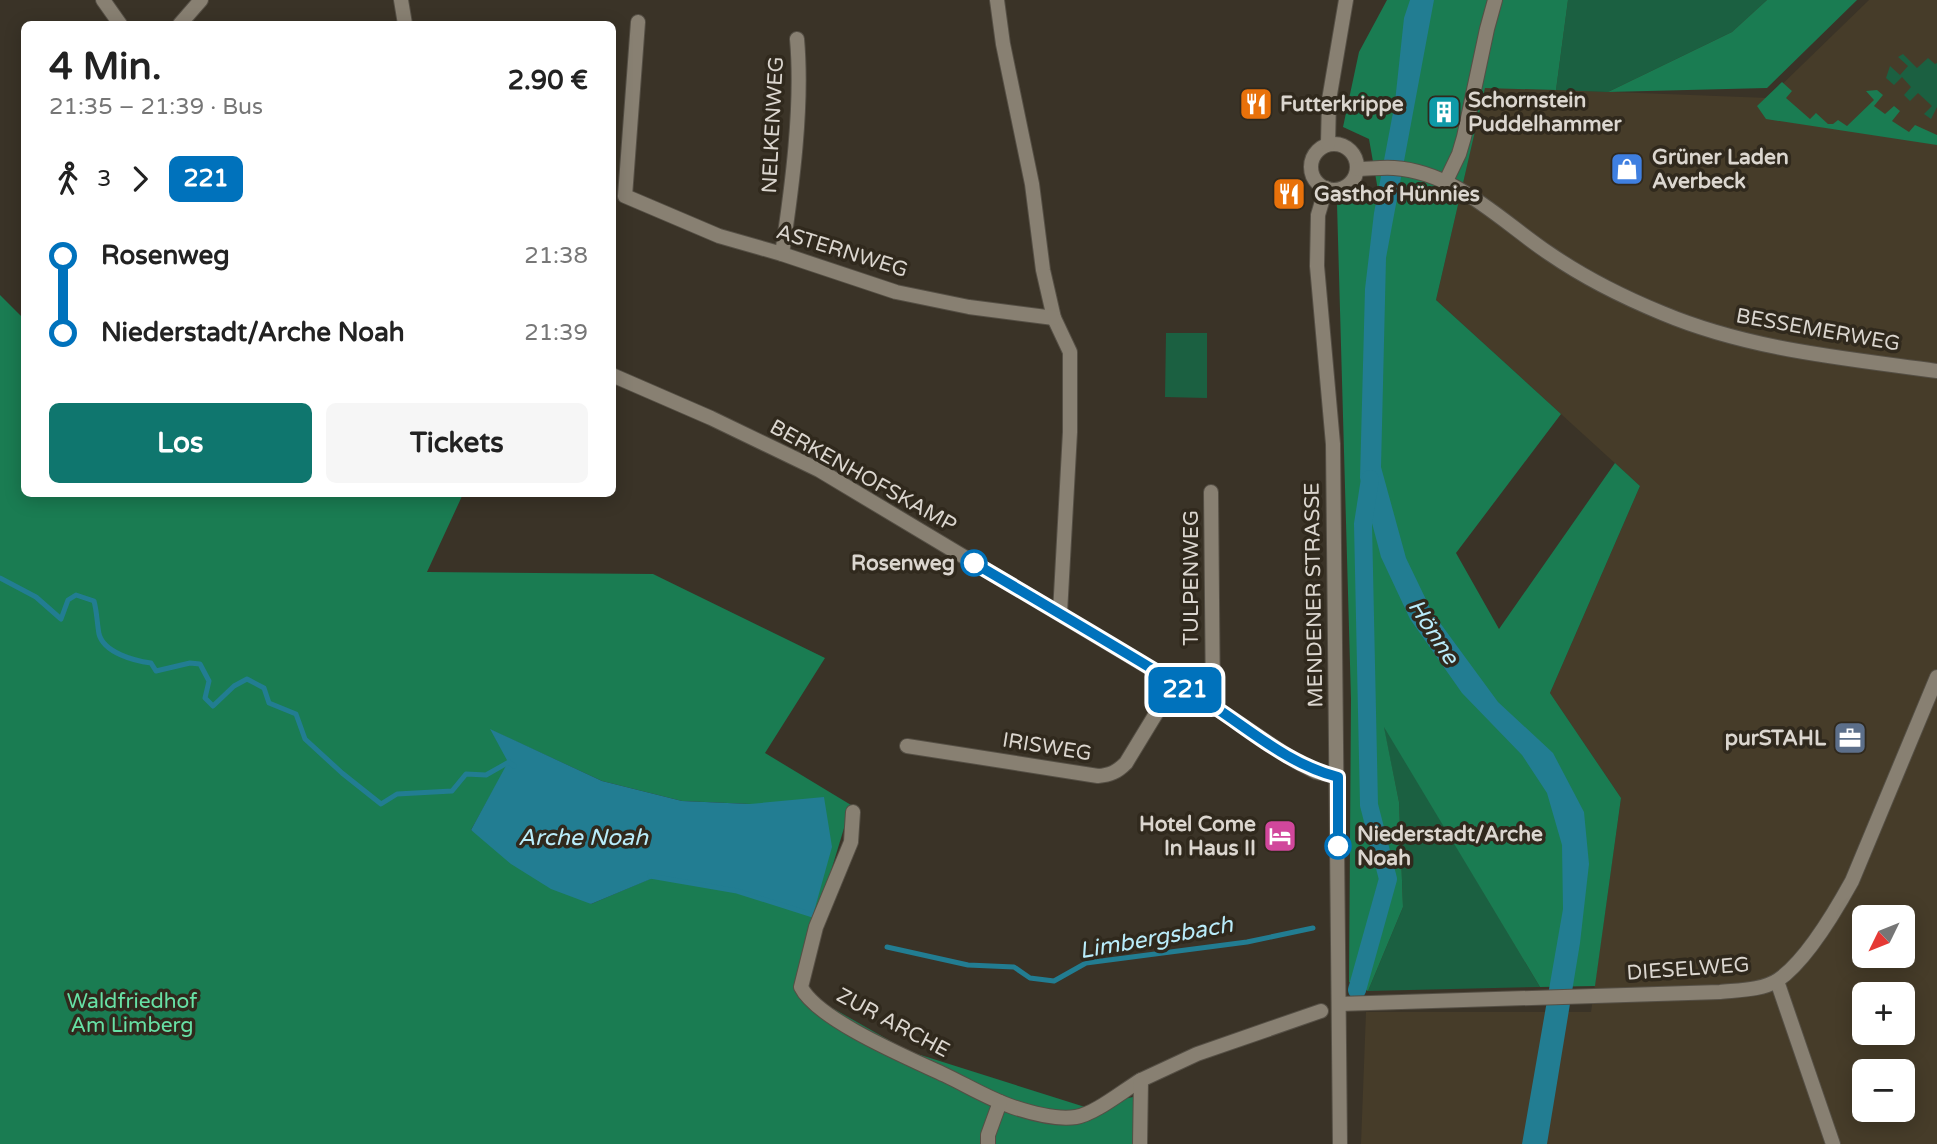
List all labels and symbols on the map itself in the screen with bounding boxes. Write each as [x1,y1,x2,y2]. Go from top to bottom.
street label: NELKENWEG [757,56,789,194]
restaurant icon: Futterkrippe [1237,85,1275,123]
place label: Schornstein Puddelhammer [1468,88,1622,137]
place label: Futterkrippe [1280,92,1404,117]
building icon: Schornstein Puddelhammer [1425,93,1463,131]
place label: Grüner Laden Averbeck [1652,145,1789,194]
shop icon: Grüner Laden Averbeck [1608,150,1646,188]
restaurant icon: Gasthof Hünnies [1270,175,1308,213]
place label: Gasthof Hünnies [1314,182,1480,207]
street label: ASTERNWEG [773,219,911,283]
street label: BESSEMERWEG [1734,303,1902,357]
street label: BERKENHOFSKAMP [765,414,961,538]
street label: MENDENER STRASSE [1300,482,1328,708]
street label: TULPENWEG [1179,510,1204,646]
marker: Rosenweg [961,550,987,576]
place label: Rosenweg [851,551,955,576]
water label: Hönne [1402,594,1465,672]
line badge: 221 [1145,667,1225,713]
office icon: purSTAHL [1831,719,1869,757]
place label: purSTAHL [1725,726,1827,751]
street label: IRISWEG [1000,728,1094,766]
place label: Hotel Come In Haus II [1139,812,1256,861]
hotel icon: Hotel Come In Haus II [1261,817,1299,855]
place label: Niederstadt/Arche Noah [1357,822,1543,871]
water label: Arche Noah [518,824,649,852]
marker: Niederstadt/Arche Noah [1325,833,1351,859]
north arrow [1852,905,1914,968]
water label: Limbergsbach [1077,911,1236,965]
street label: DIESELWEG [1626,952,1750,986]
street label: ZUR ARCHE [832,983,954,1063]
park label: Waldfriedhof Am Limberg [67,989,197,1038]

